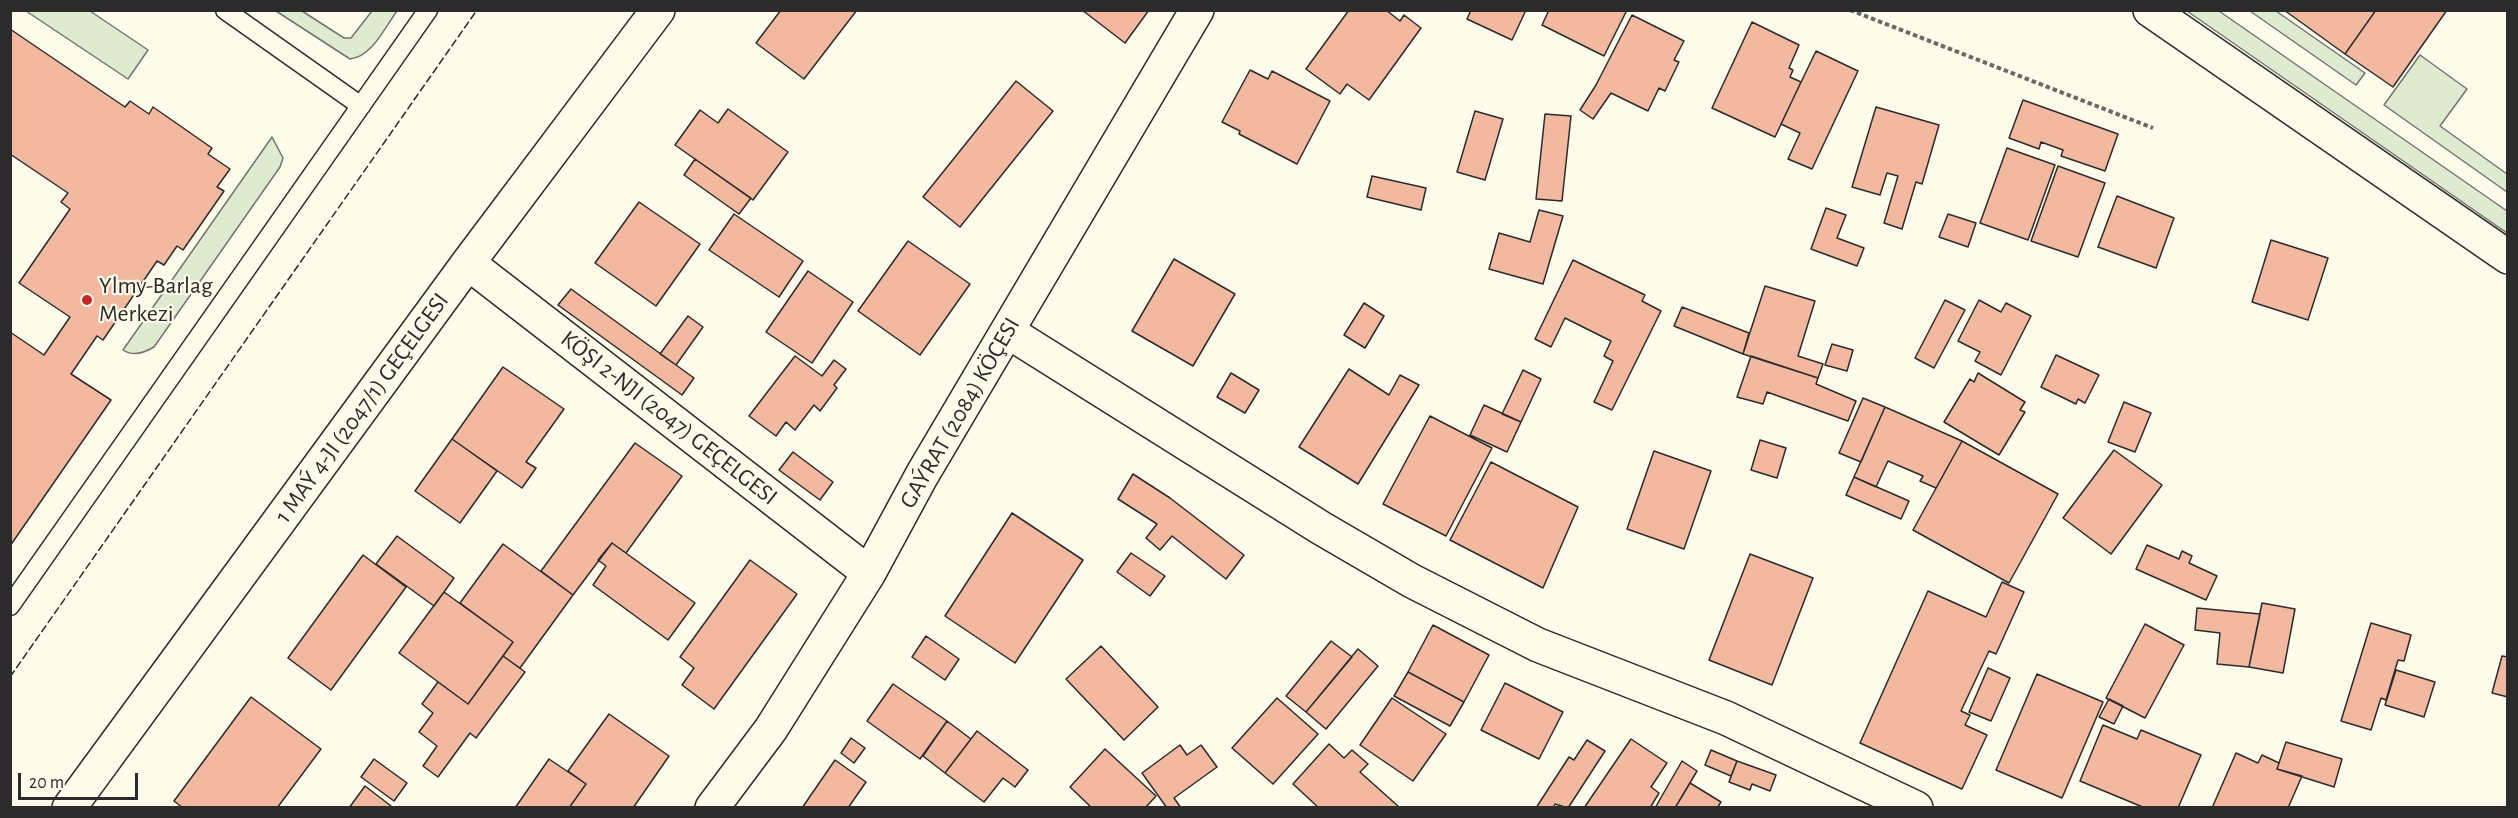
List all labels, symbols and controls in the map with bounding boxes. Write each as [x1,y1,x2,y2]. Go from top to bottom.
place label: Ylmy-Barlag Merkezi [99,272,213,328]
street label: 1 MAÝ 4-JI (2047/1) GEÇELGESI [269,287,455,529]
marker: Ylmy-Barlag Merkezi [80,293,94,307]
street label: GAÝRAT (2084) KÖÇESI [894,312,1026,514]
street label: KÖŞI 2-NJI (2047) GEÇELGESI [555,324,783,512]
scale bar [21,761,141,799]
text: 20 m [29,774,64,792]

